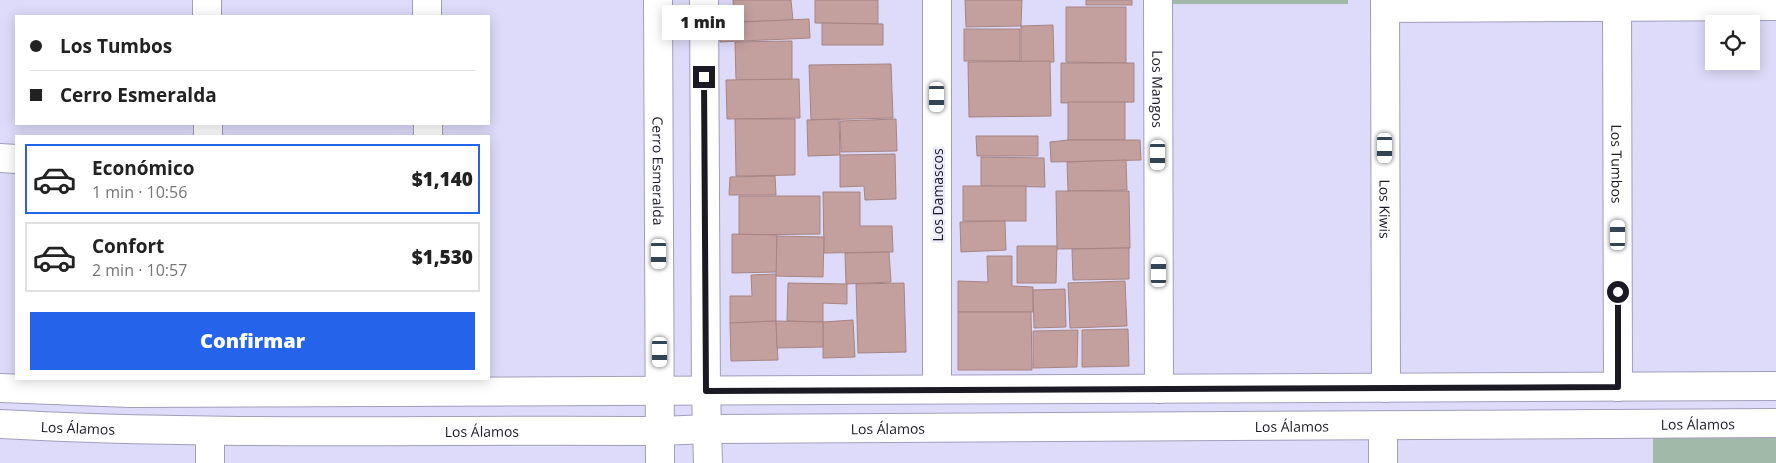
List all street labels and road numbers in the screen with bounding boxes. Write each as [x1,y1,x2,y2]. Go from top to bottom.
street label: Los Mangos [1149,50,1168,128]
street label: Cerro Esmeralda [649,116,668,226]
street label: Los Tumbos [1608,124,1627,204]
street label: Los Damascos [928,148,947,242]
street label: Los Kiwis [1376,179,1395,239]
street label: Los Álamos [1661,414,1735,433]
street label: Los Álamos [1255,416,1329,435]
street label: Los Álamos [40,417,116,438]
street label: Los Álamos [851,418,925,438]
street label: Los Álamos [445,421,519,440]

